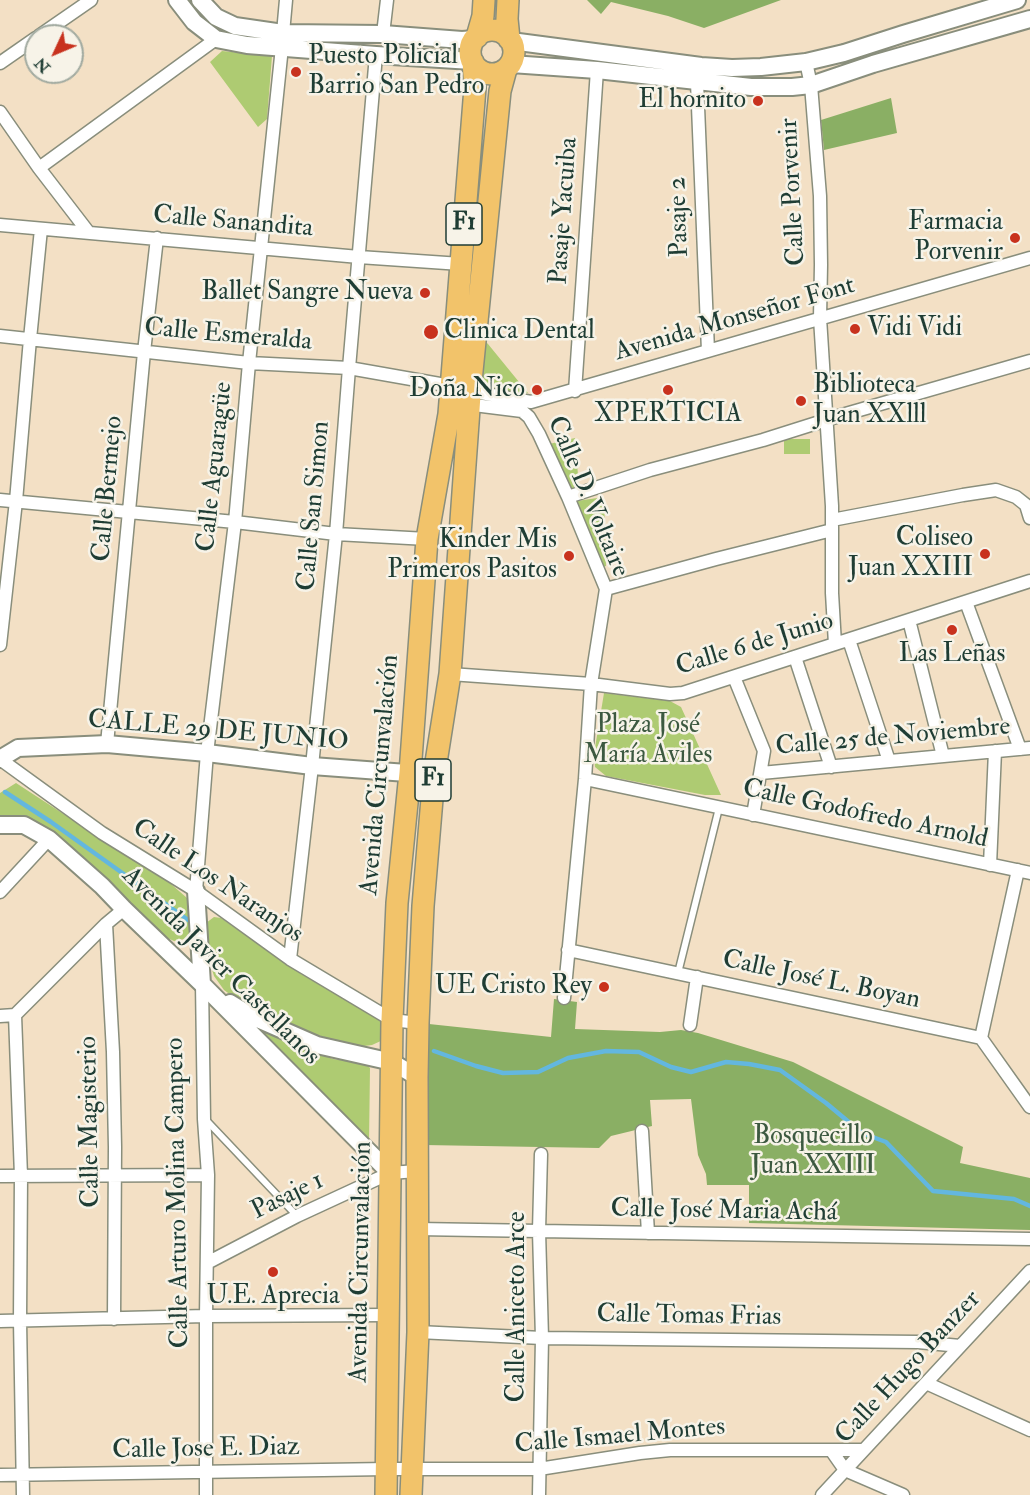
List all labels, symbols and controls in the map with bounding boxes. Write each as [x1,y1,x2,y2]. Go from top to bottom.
north arrow [24,24,84,84]
place label: Puesto Policial Barrio San Pedro [308,41,484,102]
text: N [30,53,55,77]
marker: Puesto Policial Barrio San Pedro [289,65,303,79]
place label: El hornito [638,85,746,117]
marker: El hornito [751,94,765,108]
street label: Calle Porvenir [775,117,813,267]
street label: Pasaje Yacuiba [544,136,586,286]
street label: Pasaje 2 [663,176,697,258]
street label: Calle Sanandita [152,200,314,246]
road number: F1 [446,203,482,245]
place label: Farmacia Porvenir [908,207,1003,268]
marker: Farmacia Porvenir [1008,231,1022,245]
street label: Avenida Monseñor Font [611,271,859,369]
place label: Ballet Sangre Nueva [201,277,413,309]
marker: Ballet Sangre Nueva [418,286,432,300]
street label: Calle Esmeralda [143,313,313,359]
place label: Vidi Vidi [867,313,962,345]
place label: Clinica Dental [444,316,595,348]
marker: Vidi Vidi [848,322,862,336]
marker: Clinica Dental [422,323,440,341]
place label: Biblioteca Juan XXlll [813,370,926,431]
place label: Doña Nico [409,374,525,406]
street label: Calle Aguaragüe [192,381,240,553]
marker: Doña Nico [530,383,544,397]
marker: XPERTICIA [661,383,675,397]
marker: Biblioteca Juan XXlll [794,394,808,408]
place label: XPERTICIA [594,399,742,431]
street label: Calle D. Voltaire [539,412,635,582]
street label: Calle Bermejo [87,415,131,563]
street label: Calle San Simon [292,420,338,592]
place label: Coliseo Juan XXIII [848,523,973,584]
place label: Kinder Mis Primeros Pasitos [387,525,557,586]
marker: Coliseo Juan XXIII [978,547,992,561]
marker: Kinder Mis Primeros Pasitos [562,549,576,563]
street label: Calle 6 de Junio [672,606,838,684]
marker: Las Leñas [945,623,959,637]
place label: Las Leñas [899,639,1005,671]
street label: Avenida Circunvalación [355,653,407,897]
street label: CALLE 29 DE JUNIO [86,705,350,759]
park label: Plaza José María Aviles [584,710,712,772]
street label: Calle 25 de Noviembre [774,712,1012,764]
road number: F1 [415,759,451,801]
street label: Calle Godofredo Arnold [740,774,990,856]
street label: Calle Los Naranjos [126,813,308,951]
street label: Avenida Javier Castellanos [114,861,326,1073]
street label: Calle José L. Boyan [719,945,923,1017]
place label: UE Cristo Rey [435,971,592,1003]
marker: UE Cristo Rey [597,980,611,994]
street label: Calle Magisterio [74,1036,108,1208]
street label: Calle Arturo Molina Campero [161,1037,197,1349]
park label: Bosquecillo Juan XXIII [751,1121,875,1182]
street label: Avenida Circunvalación [344,1141,380,1383]
street label: Pasaje 1 [247,1166,329,1228]
street label: Calle José Maria Achá [610,1194,838,1230]
street label: Calle Aniceto Arce [502,1211,534,1403]
marker: U.E. Aprecia [266,1265,280,1279]
place label: U.E. Aprecia [206,1281,340,1313]
street label: Calle Hugo Banzer [830,1285,988,1451]
street label: Calle Tomas Frias [596,1300,782,1334]
street label: Calle Ismael Montes [513,1412,727,1462]
street label: Calle Jose E. Diaz [112,1433,300,1467]

